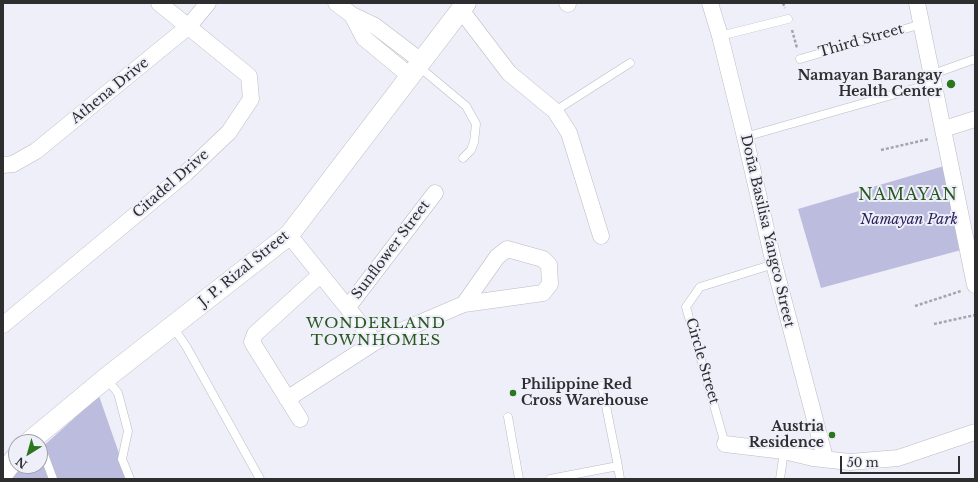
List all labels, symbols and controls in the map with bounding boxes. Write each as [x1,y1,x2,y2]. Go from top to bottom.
street label: Third Street [817,21,905,61]
street label: Athena Drive [68,55,152,127]
place label: Namayan Barangay Health Center [798,68,942,100]
marker: Namayan Barangay Health Center [945,78,957,90]
street label: Doña Basilisa Yangco Street [737,133,797,329]
street label: Citadel Drive [130,146,212,222]
district label: NAMAYAN [858,185,958,205]
street label: Sunflower Street [349,197,433,303]
park label: Namayan Park [860,212,958,228]
street label: J. P. Rizal Street [195,227,293,311]
district label: WONDERLAND TOWNHOMES [306,315,446,350]
street label: Circle Street [682,316,722,406]
place label: Philippine Red Cross Warehouse [521,377,648,410]
marker: Philippine Red Cross Warehouse [508,388,518,398]
place label: Austria Residence [749,419,824,452]
marker: Austria Residence [827,430,837,440]
north arrow [8,434,48,474]
scale bar [842,448,962,474]
text: N [13,454,30,471]
text: 50 m [847,455,879,470]

